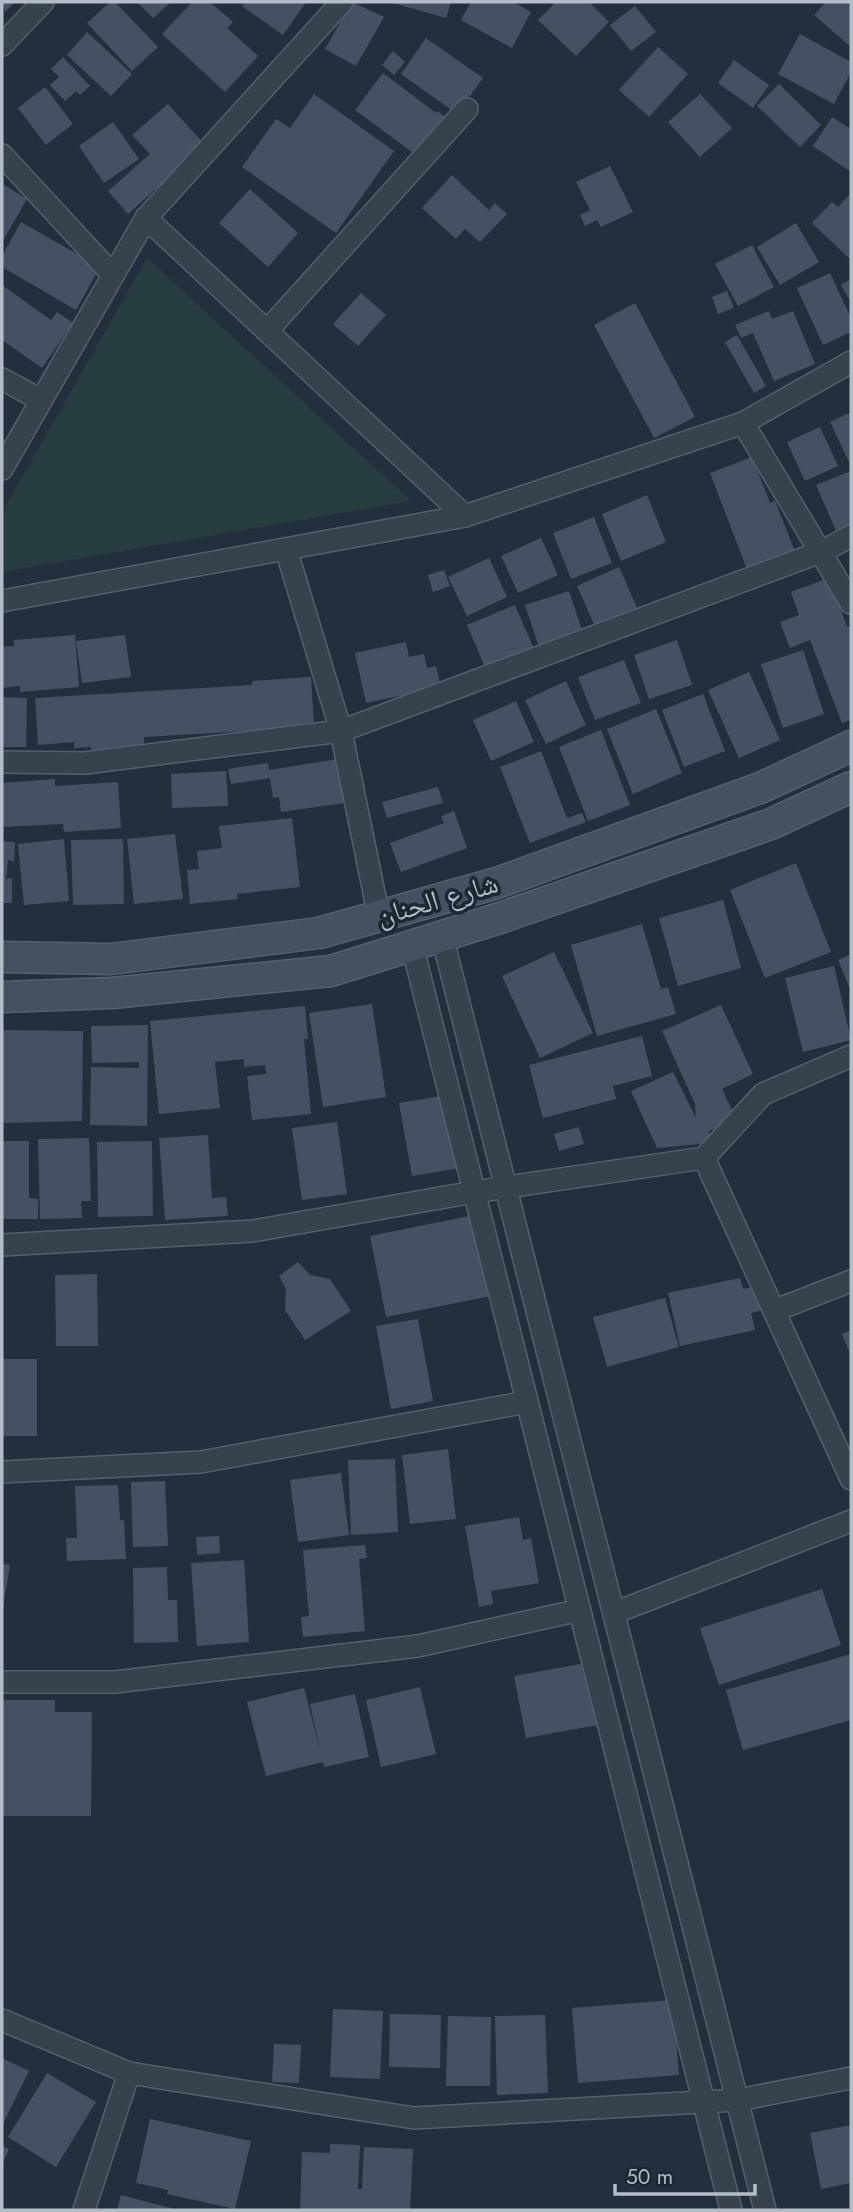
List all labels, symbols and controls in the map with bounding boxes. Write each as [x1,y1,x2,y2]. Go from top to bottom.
street label: شارع الحنان [372,863,503,936]
scale bar [615,2152,755,2196]
text: 50 m [626,2162,673,2192]

